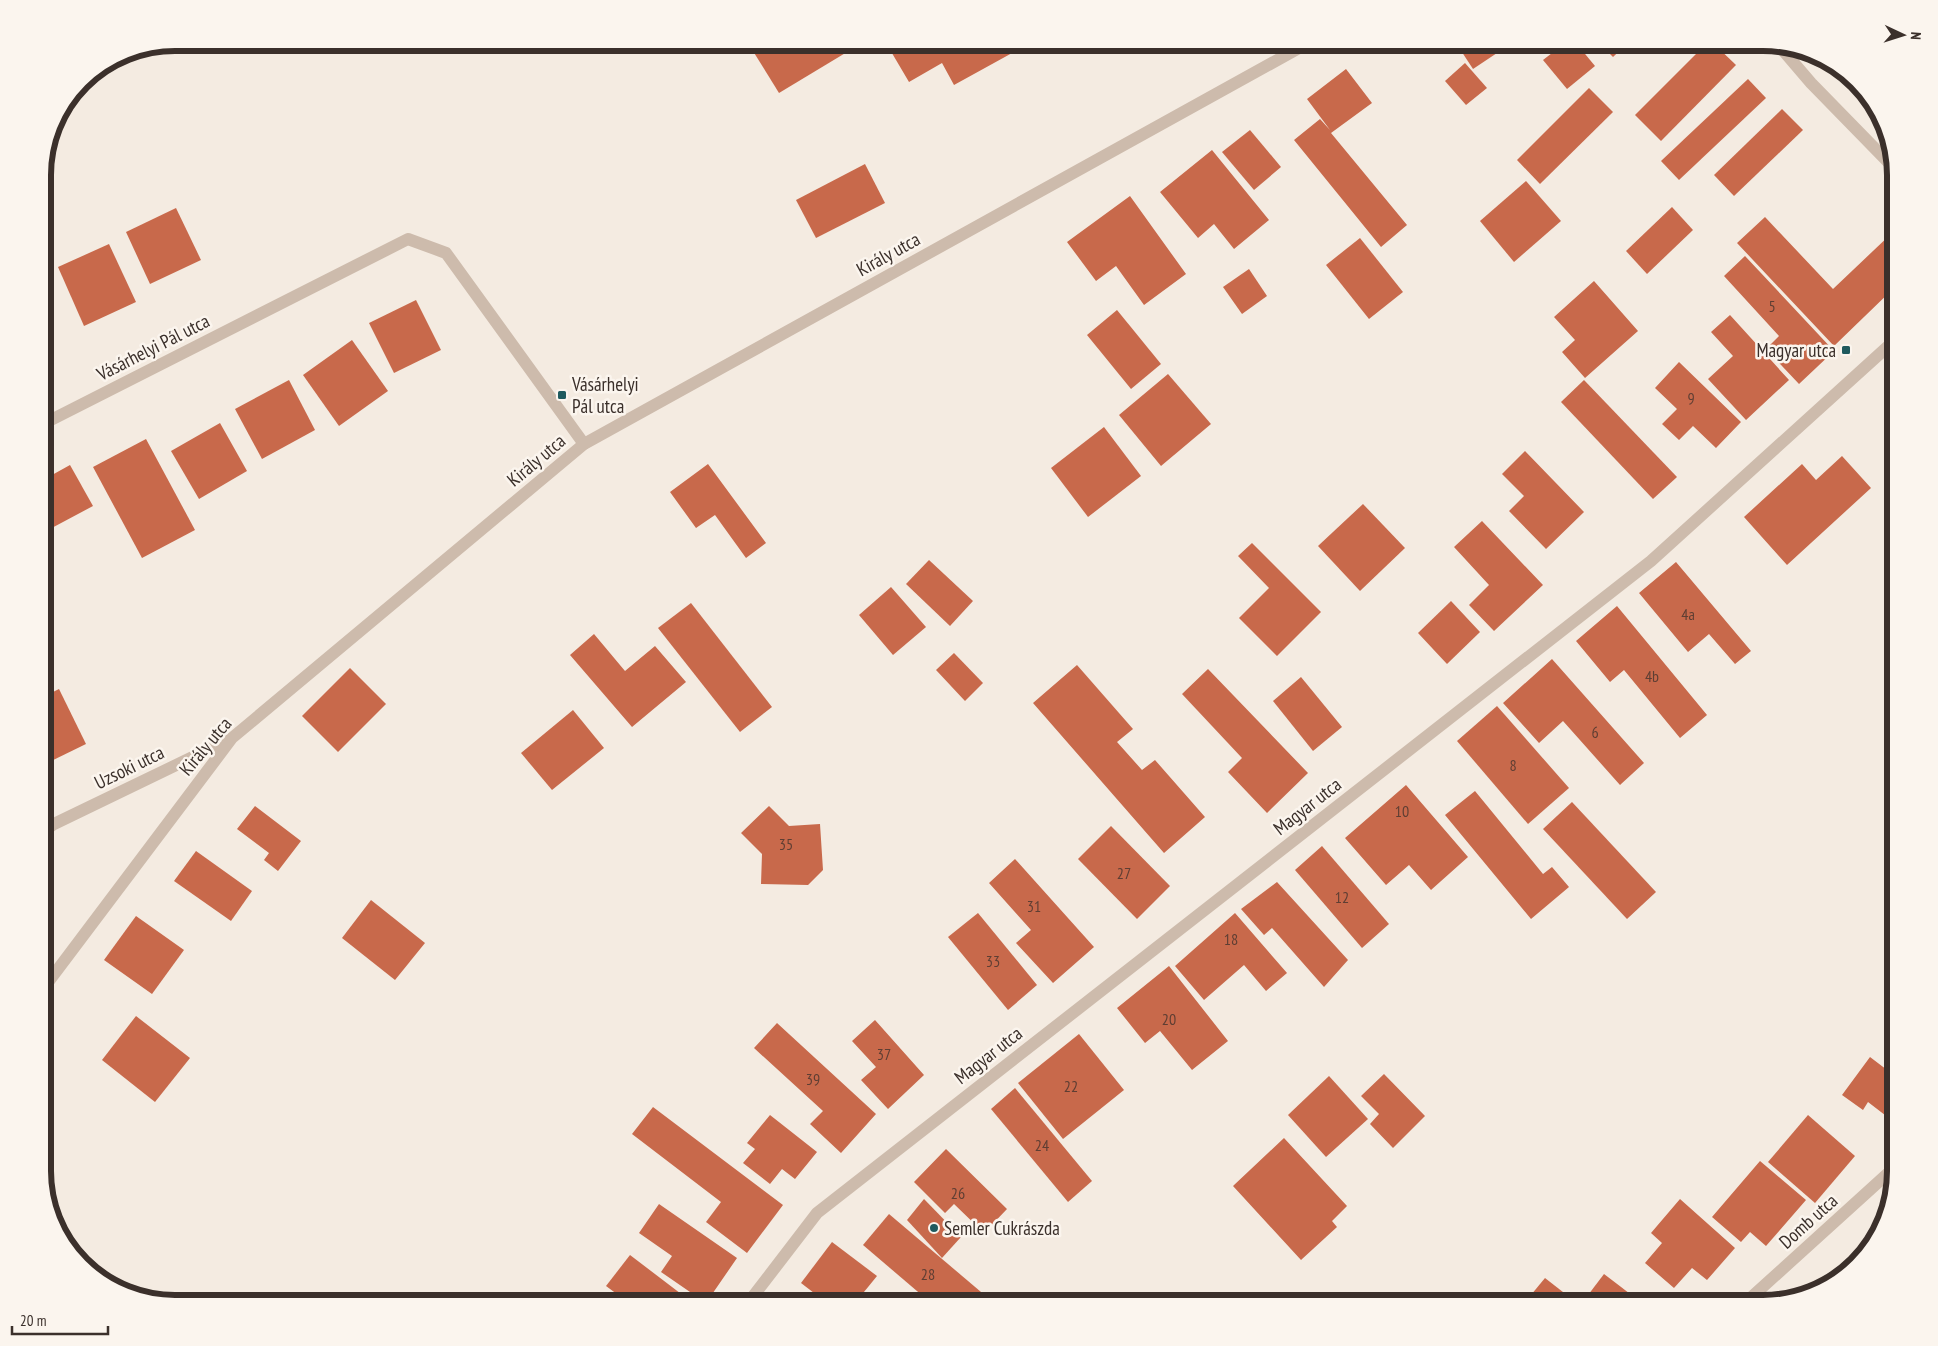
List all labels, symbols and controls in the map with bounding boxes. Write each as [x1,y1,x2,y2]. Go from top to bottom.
north arrow [1878,10,1928,60]
text: N [1907,32,1925,40]
street label: Király utca [852,227,924,281]
house number: 5 [1768,296,1776,316]
street label: Vásárhelyi Pál utca [92,308,213,386]
place label: Magyar utca [1756,338,1836,362]
marker: Magyar utca [1840,344,1852,356]
place label: Vásárhelyi Pál utca [571,372,639,418]
house number: 9 [1687,388,1695,408]
marker: Vásárhelyi Pál utca [556,389,568,401]
street label: Király utca [502,429,570,491]
house number: 4a [1681,604,1695,624]
house number: 4b [1645,666,1659,686]
street label: Király utca [174,712,236,780]
house number: 6 [1591,722,1599,742]
street label: Uzsoki utca [90,740,168,794]
house number: 8 [1509,755,1517,775]
street label: Magyar utca [1268,772,1346,840]
house number: 10 [1395,801,1409,821]
house number: 35 [779,834,793,854]
house number: 27 [1117,863,1131,883]
house number: 12 [1335,887,1349,907]
house number: 31 [1027,896,1041,916]
house number: 18 [1224,929,1238,949]
house number: 33 [986,951,1000,971]
house number: 20 [1162,1009,1176,1029]
street label: Magyar utca [949,1021,1027,1089]
house number: 37 [877,1044,891,1064]
house number: 39 [806,1069,820,1089]
house number: 22 [1064,1076,1078,1096]
house number: 24 [1035,1135,1049,1155]
house number: 26 [951,1183,965,1203]
street label: Domb utca [1774,1188,1842,1254]
place label: Semler Cukrászda [944,1216,1060,1240]
marker: Semler Cukrászda [928,1222,940,1234]
house number: 28 [921,1264,935,1284]
scale bar [12,1304,109,1336]
text: 20 m [20,1311,46,1330]

